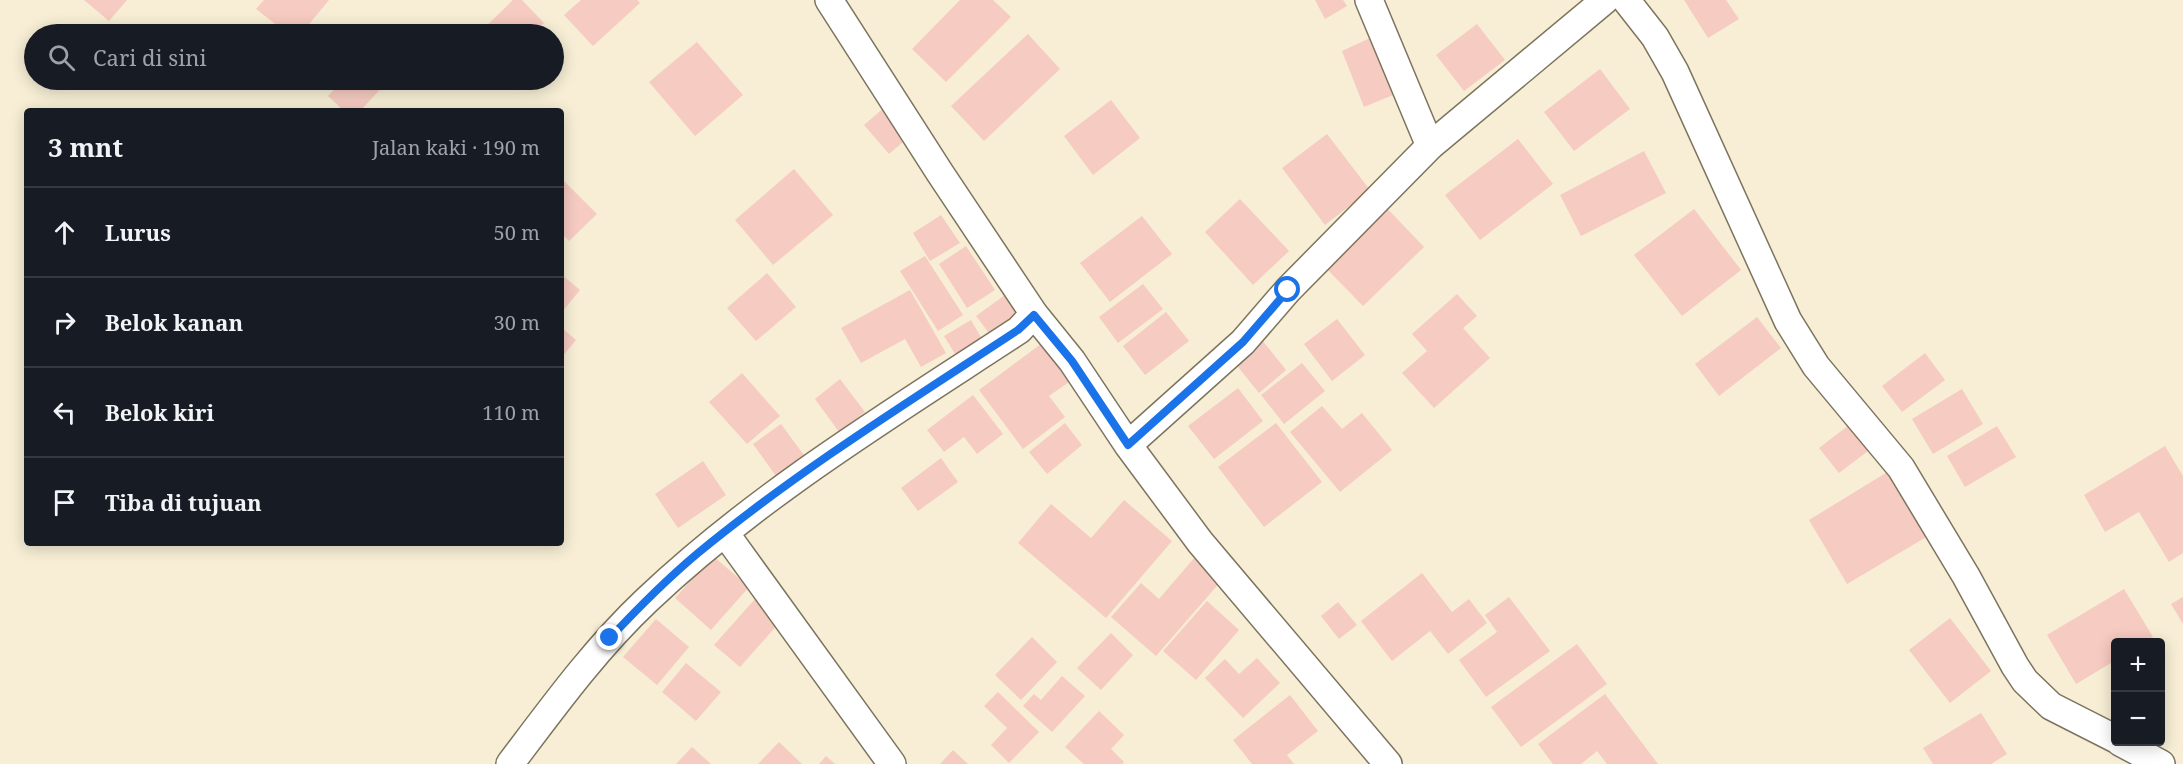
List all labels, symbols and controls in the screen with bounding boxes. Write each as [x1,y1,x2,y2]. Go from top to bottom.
search box [24,24,564,90]
icon: search [45,41,78,74]
text: Cari di sini [93,42,206,72]
text: 3 mnt [48,129,123,165]
text: Jalan kaki · 190 m [372,134,540,161]
icon: ahead [48,216,81,249]
text: Lurus [105,217,171,247]
text: 50 m [494,219,540,246]
route start [1274,276,1300,302]
icon: right [48,306,81,339]
text: Belok kanan [105,307,243,337]
text: 30 m [494,309,540,336]
icon: left [48,396,81,429]
text: Belok kiri [105,397,214,427]
text: 110 m [482,399,540,426]
icon: arrive [48,486,81,519]
text: Tiba di tujuan [105,487,262,517]
route end [596,624,622,650]
map controls [2111,638,2165,746]
button: + [2111,638,2165,692]
button: − [2111,692,2165,746]

